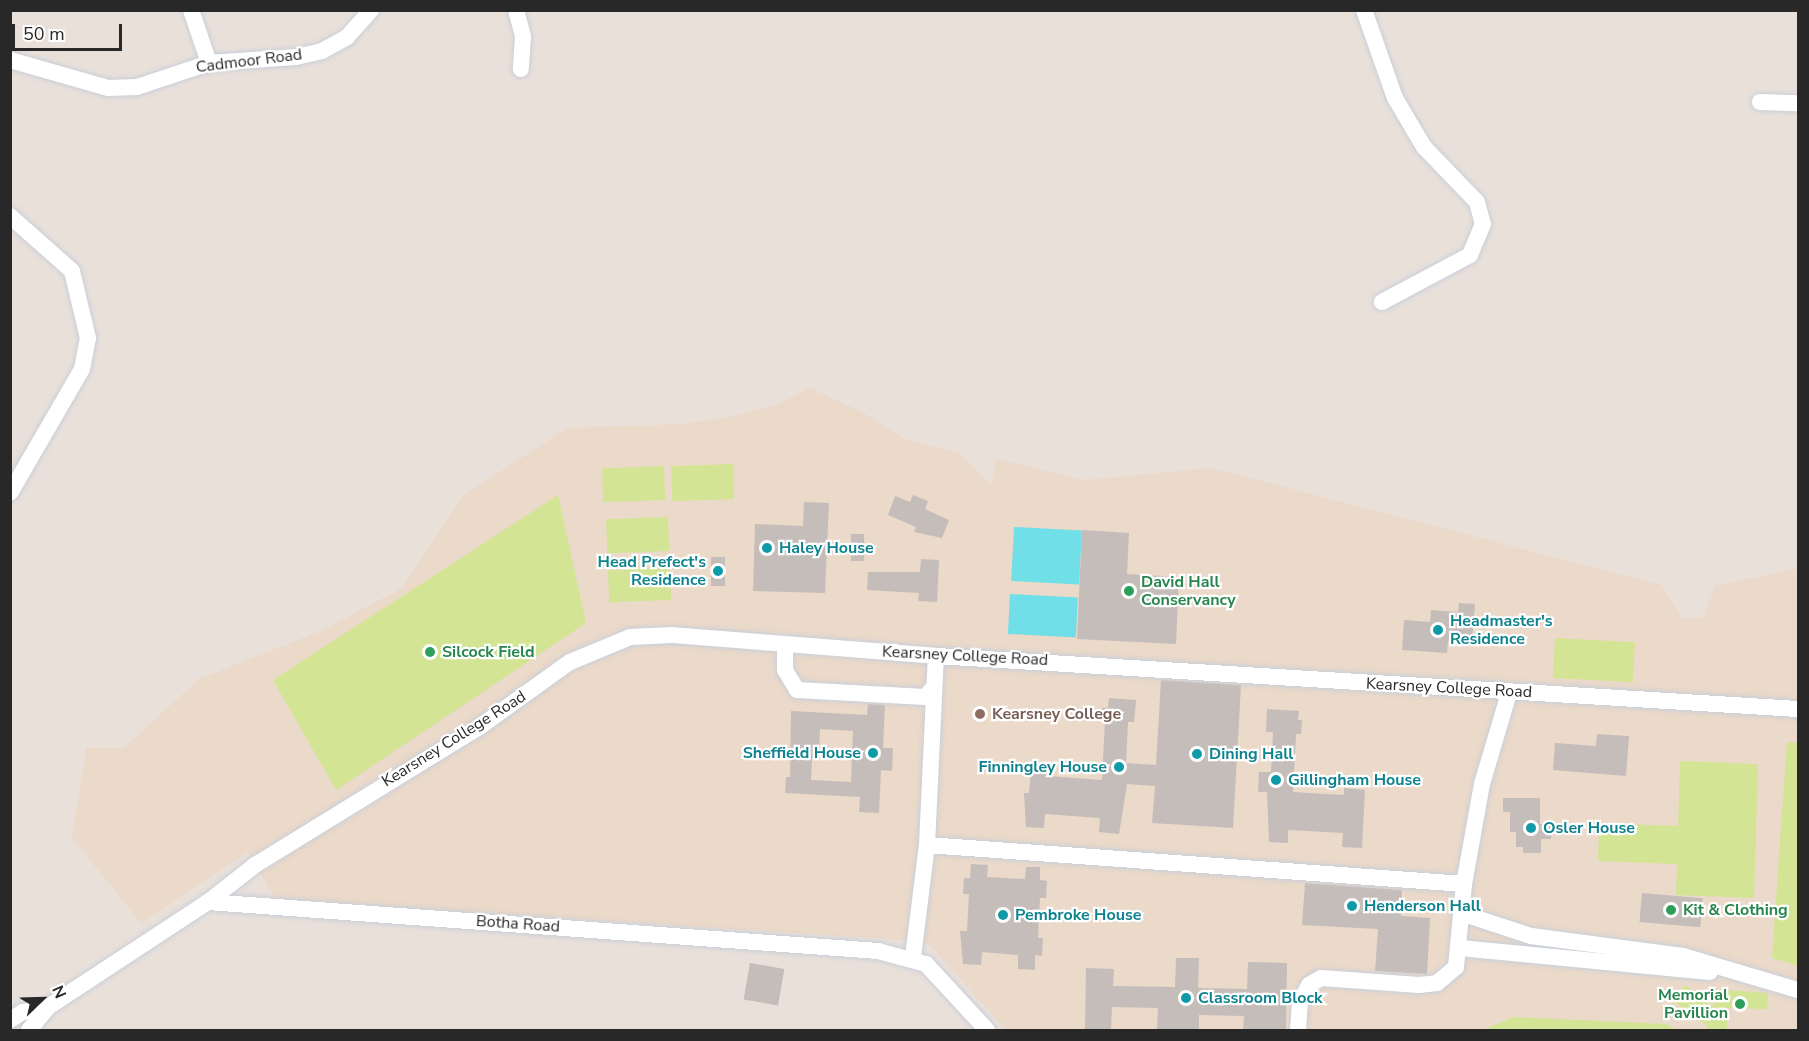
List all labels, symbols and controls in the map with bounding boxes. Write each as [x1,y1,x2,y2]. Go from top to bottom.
scale bar [15,12,124,50]
text: 50 m [23,22,65,46]
street label: Cadmoor Road [195,45,303,77]
place label: Haley House [779,538,874,558]
marker: Haley House [760,541,774,555]
place label: Head Prefect's Residence [598,552,706,590]
marker: Head Prefect's Residence [711,564,725,578]
place label: David Hall Conservancy [1141,572,1236,610]
marker: David Hall Conservancy [1122,584,1136,598]
place label: Headmaster's Residence [1450,611,1553,649]
marker: Headmaster's Residence [1431,623,1445,637]
place label: Silcock Field [442,642,535,662]
street label: Kearsney College Road [882,642,1048,670]
marker: Silcock Field [423,645,437,659]
street label: Kearsney College Road [1366,674,1532,702]
street label: Kearsney College Road [378,687,530,791]
place label: Kearsney College [992,704,1121,724]
marker: Kearsney College [973,707,987,721]
place label: Sheffield House [743,743,861,763]
place label: Dining Hall [1209,744,1293,764]
marker: Sheffield House [866,746,880,760]
marker: Dining Hall [1190,747,1204,761]
place label: Finningley House [978,757,1107,777]
marker: Finningley House [1112,760,1126,774]
place label: Gillingham House [1288,770,1421,790]
marker: Gillingham House [1269,773,1283,787]
place label: Osler House [1543,818,1635,838]
marker: Osler House [1524,821,1538,835]
place label: Henderson Hall [1364,896,1481,916]
marker: Henderson Hall [1345,899,1359,913]
place label: Kit & Clothing [1683,900,1788,920]
marker: Kit & Clothing [1664,903,1678,917]
place label: Pembroke House [1015,905,1141,925]
marker: Pembroke House [996,908,1010,922]
street label: Botha Road [475,911,561,937]
north arrow [12,969,72,1029]
text: N [46,982,71,1002]
place label: Memorial Pavillion [1658,985,1728,1023]
place label: Classroom Block [1198,988,1323,1008]
marker: Classroom Block [1179,991,1193,1005]
marker: Memorial Pavillion [1733,997,1747,1011]

